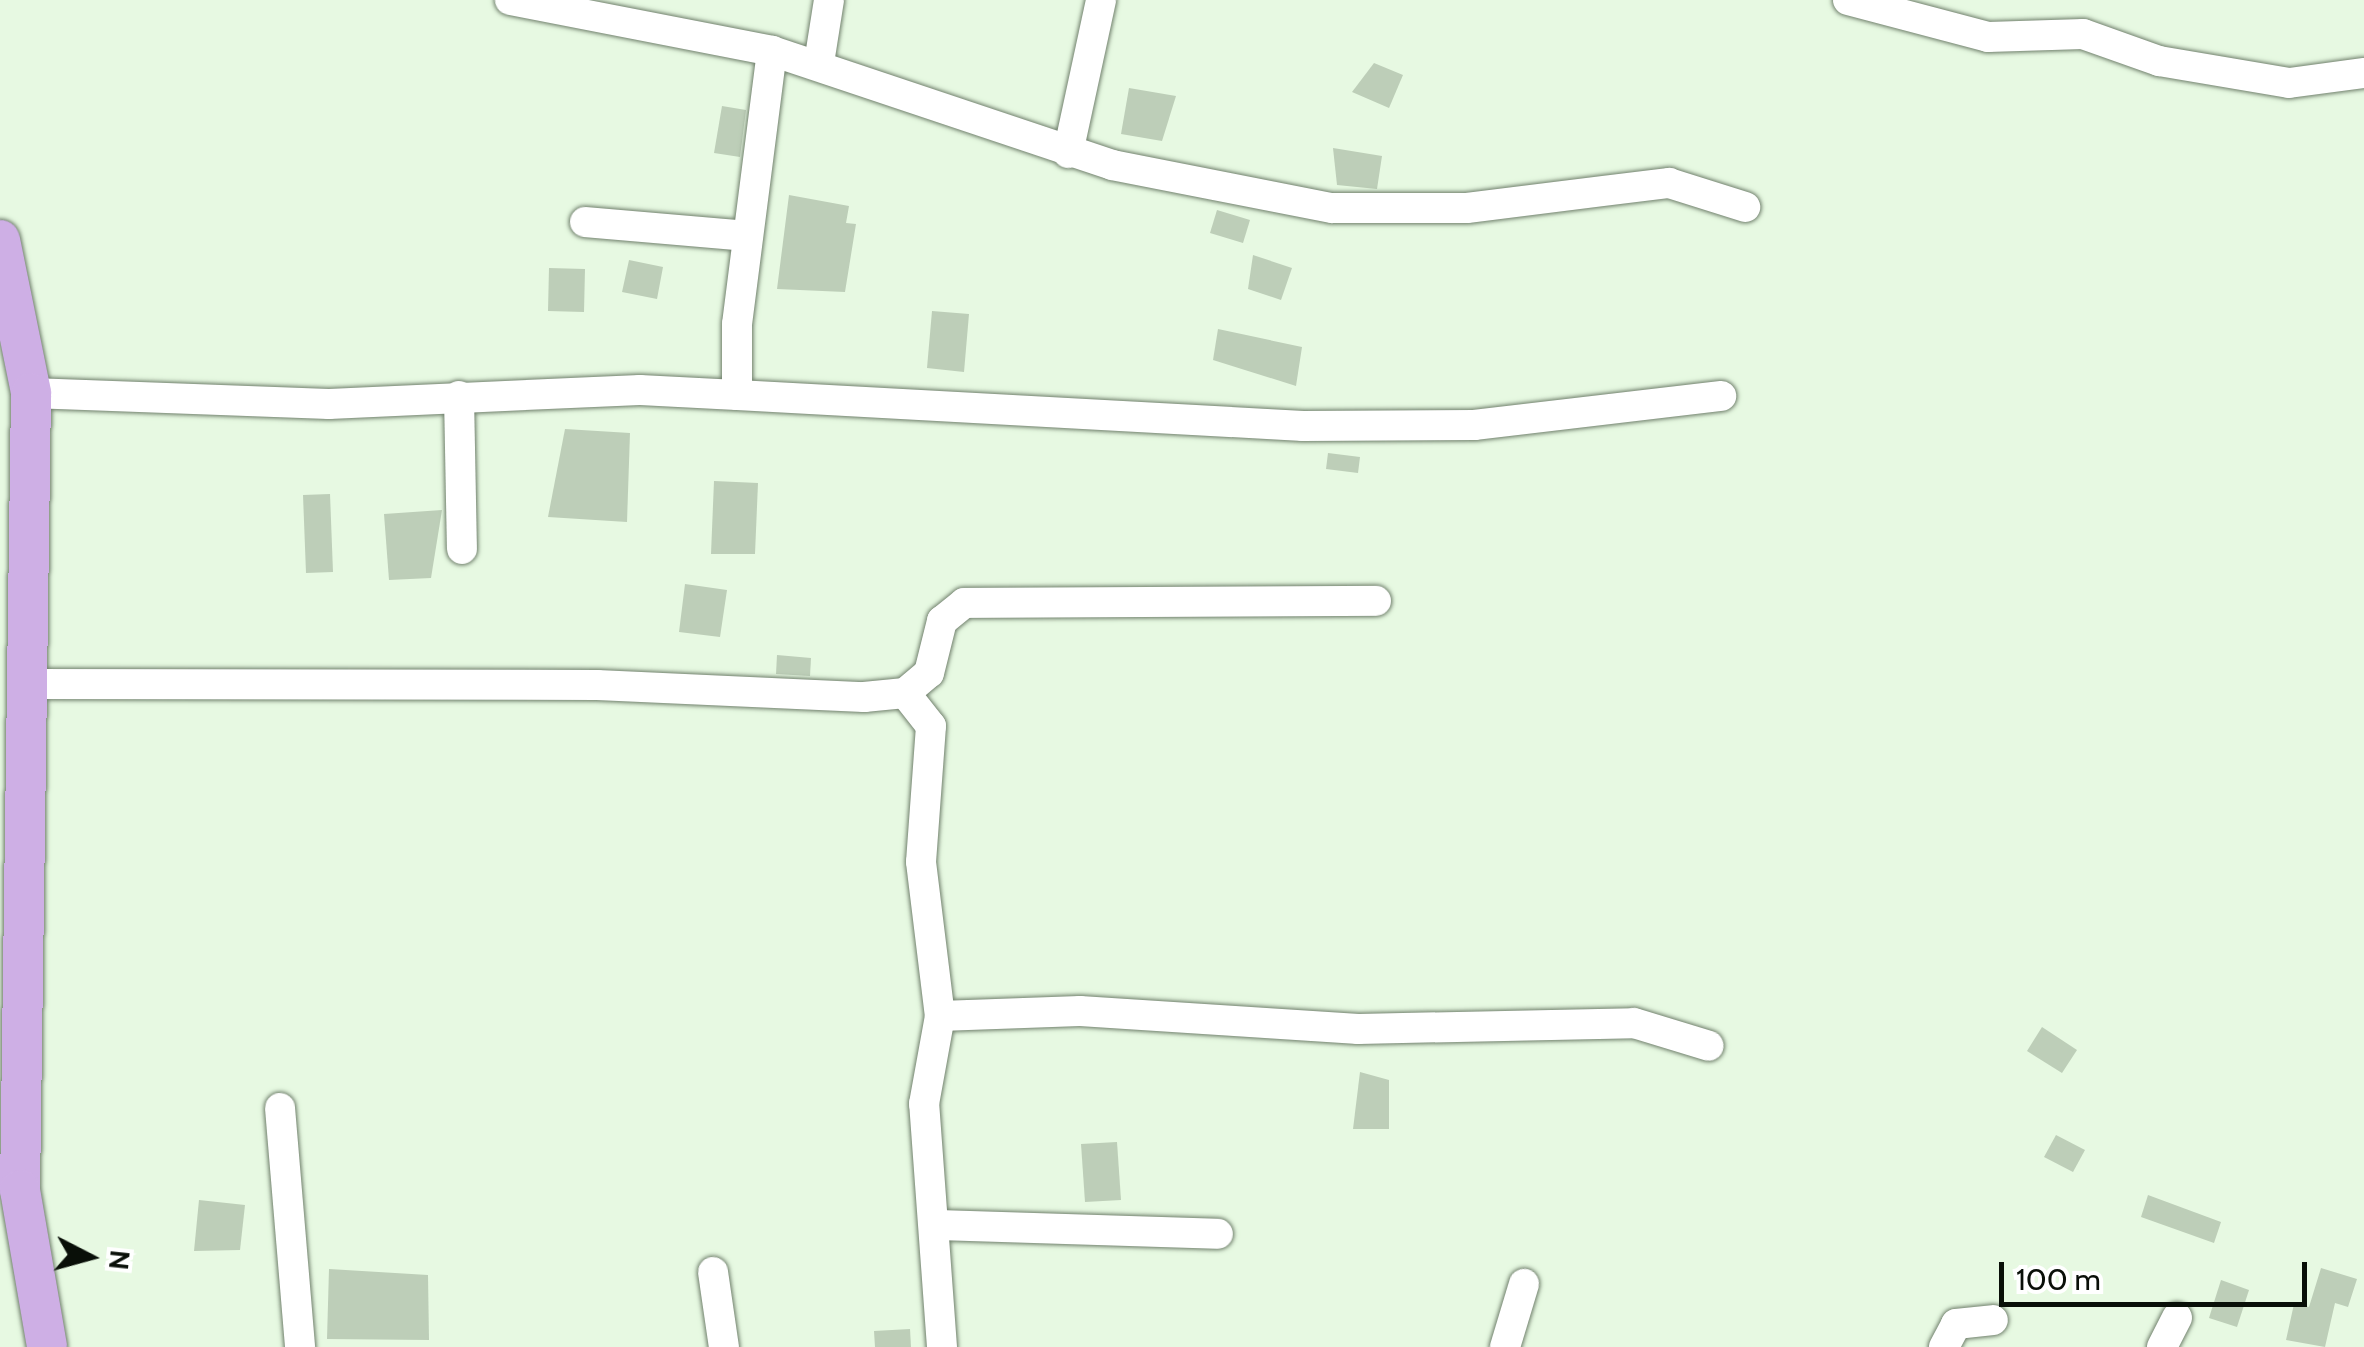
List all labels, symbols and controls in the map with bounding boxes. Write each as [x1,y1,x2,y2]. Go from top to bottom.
north arrow [40,1207,140,1307]
scale bar [2004,1242,2312,1304]
text: N [102,1249,138,1272]
text: 100 m [2016,1261,2101,1298]

